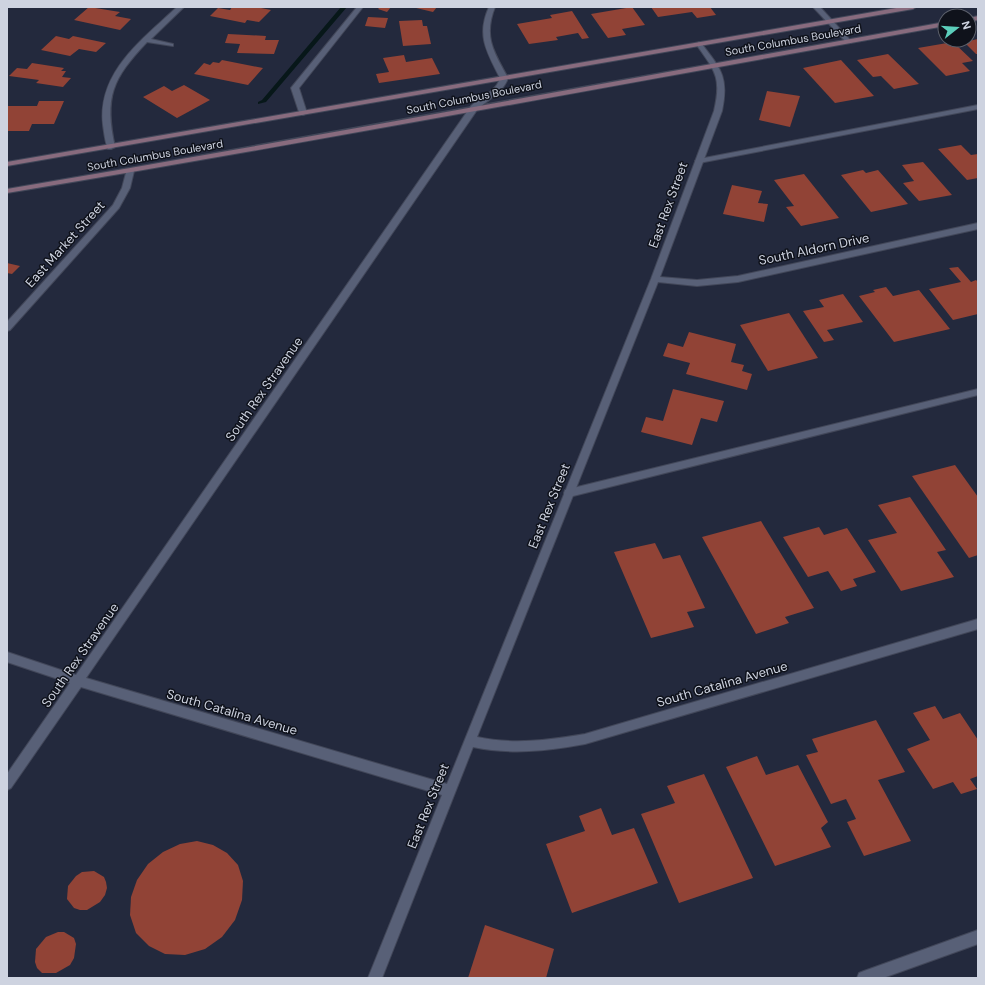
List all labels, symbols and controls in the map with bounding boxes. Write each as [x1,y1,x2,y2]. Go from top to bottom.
north arrow [937,8,977,48]
text: N [959,19,974,31]
street label: South Columbus Boulevard [724,21,862,59]
street label: South Columbus Boulevard [405,77,543,117]
street label: South Columbus Boulevard [86,136,224,174]
street label: East Rex Street [645,160,691,250]
street label: East Market Street [22,197,108,291]
street label: South Aldorn Drive [757,229,871,269]
street label: South Rex Stravenue [222,334,306,444]
street label: East Rex Street [524,461,574,551]
street label: South Rex Stravenue [38,600,122,710]
street label: South Catalina Avenue [655,657,789,711]
street label: South Catalina Avenue [165,685,299,739]
street label: East Rex Street [403,761,453,851]

